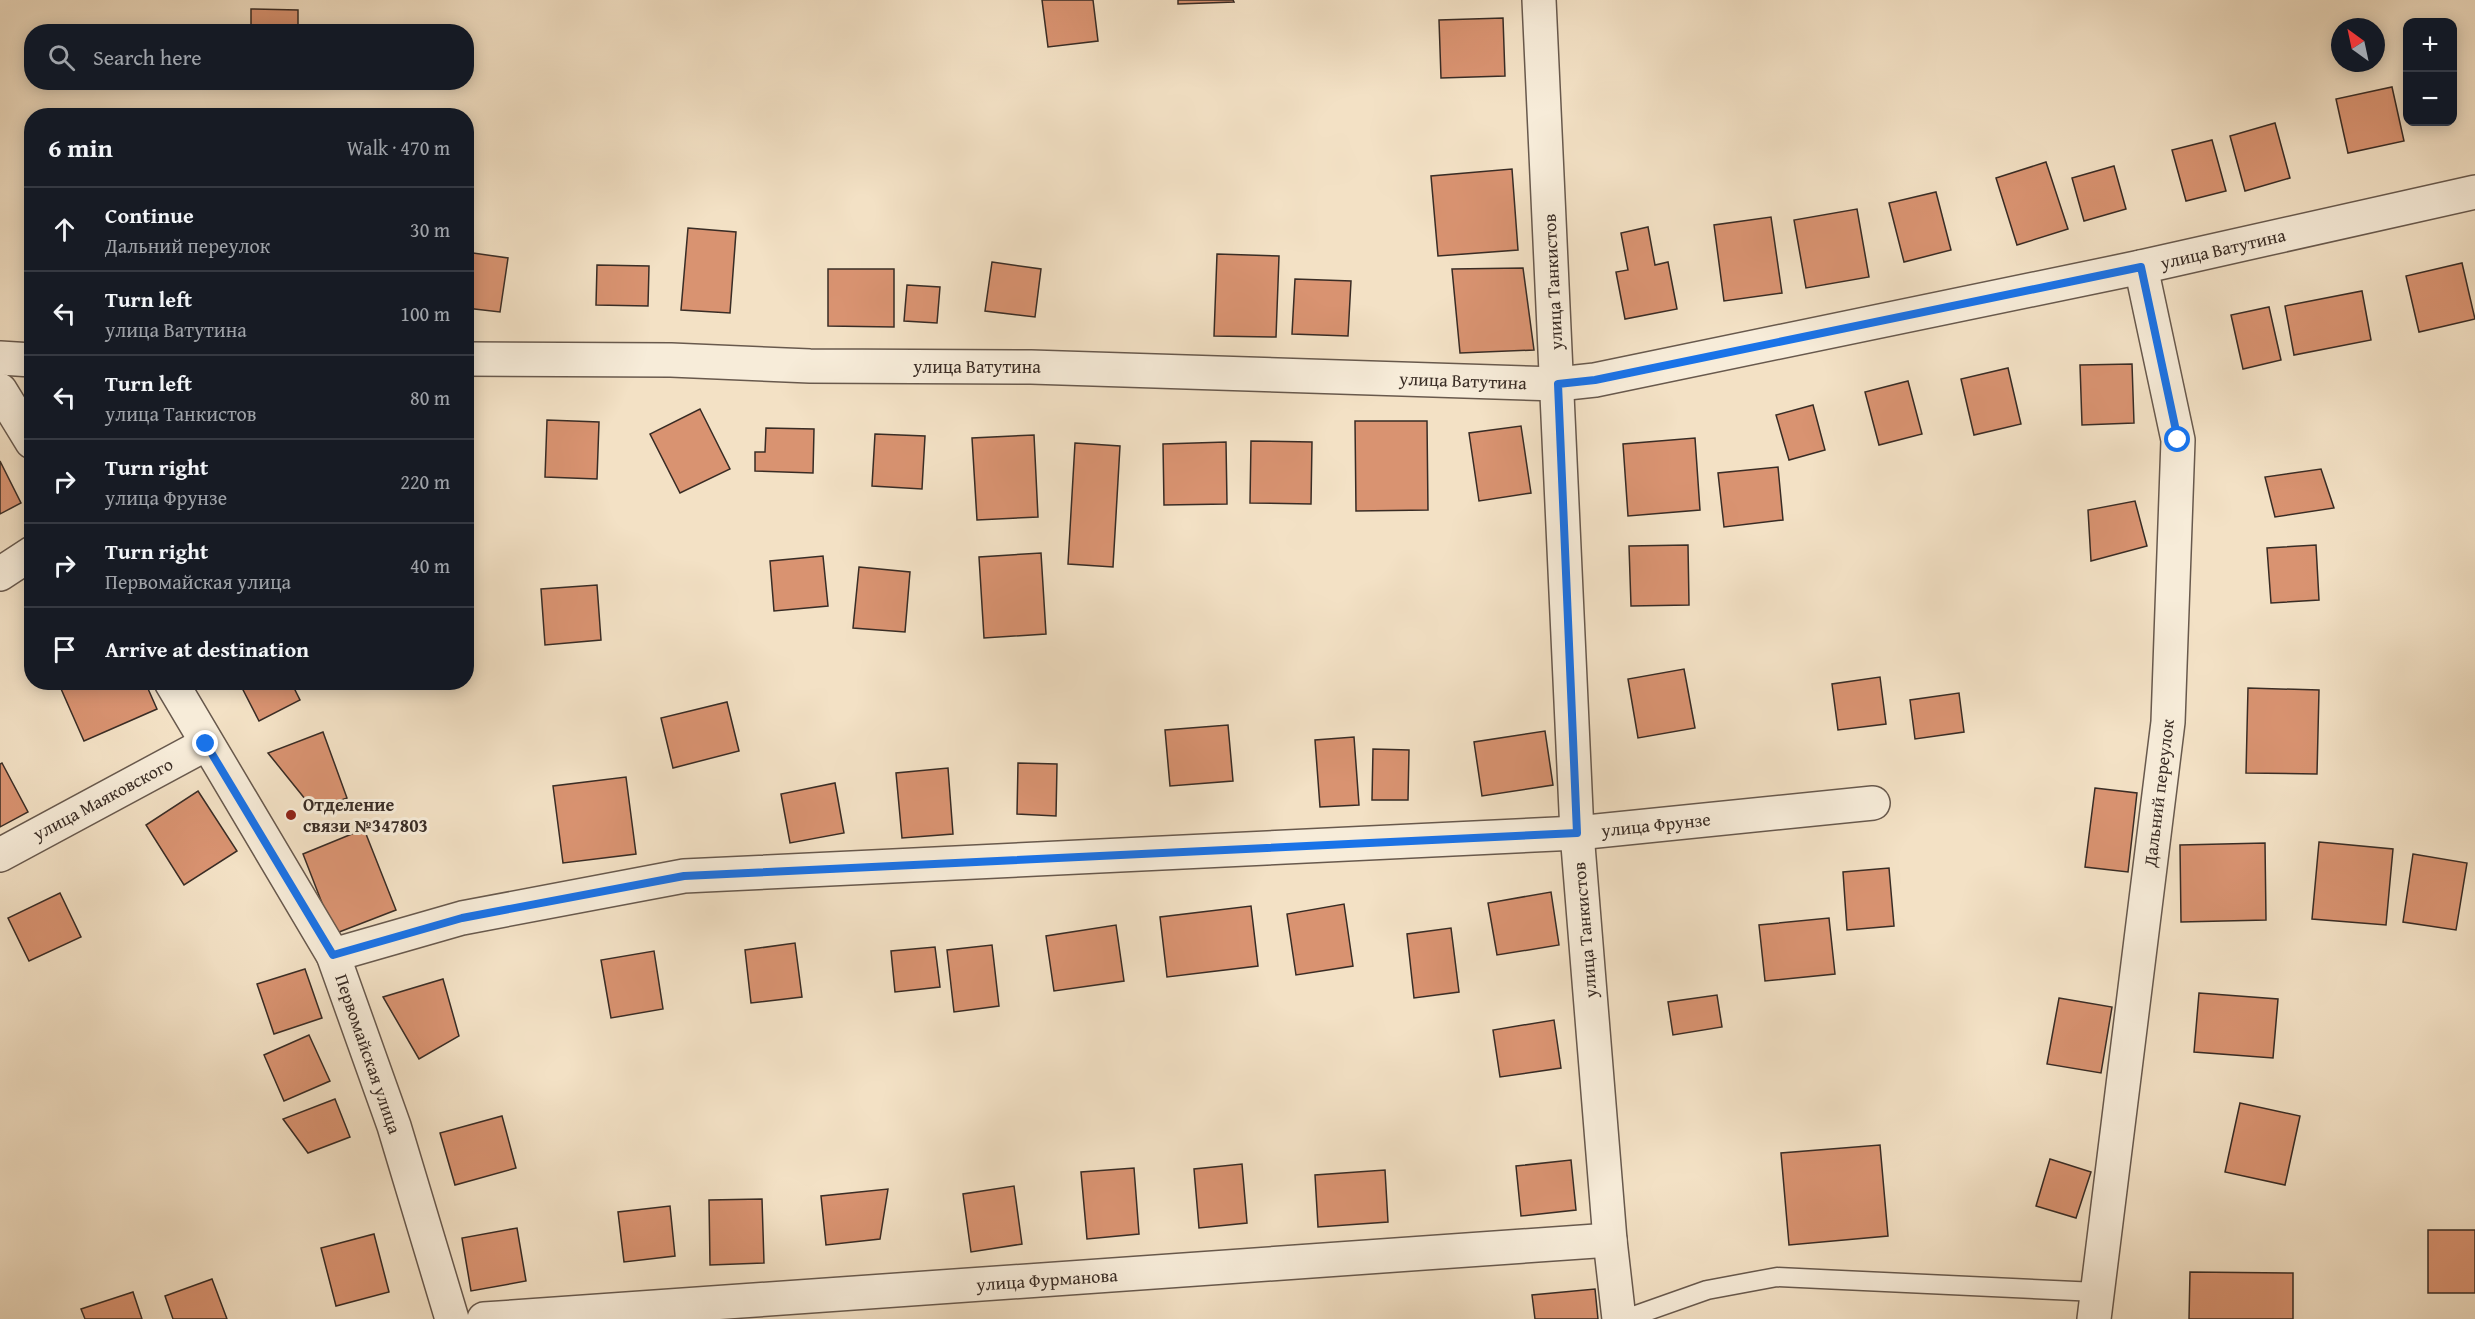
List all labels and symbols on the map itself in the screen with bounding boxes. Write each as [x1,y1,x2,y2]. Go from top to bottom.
north arrow [2331,18,2385,72]
street label: улица Танкистов [1535,213,1570,352]
street label: улица Ватутина [2157,221,2289,276]
street label: улица Ватутина [912,353,1041,380]
street label: улица Ватутина [1398,365,1528,396]
route start [2164,426,2190,452]
street label: Дальний переулок [2136,717,2181,869]
route end [192,730,218,756]
street label: улица Маяковского [27,750,178,847]
place label: Отделение связи №347803 [303,791,428,839]
street label: улица Фрунзе [1599,805,1712,844]
marker: Отделение связи №347803 [284,808,298,822]
street label: улица Танкистов [1565,861,1604,1000]
street label: Первомайская улица [328,970,409,1138]
street label: улица Фурманова [974,1261,1119,1298]

